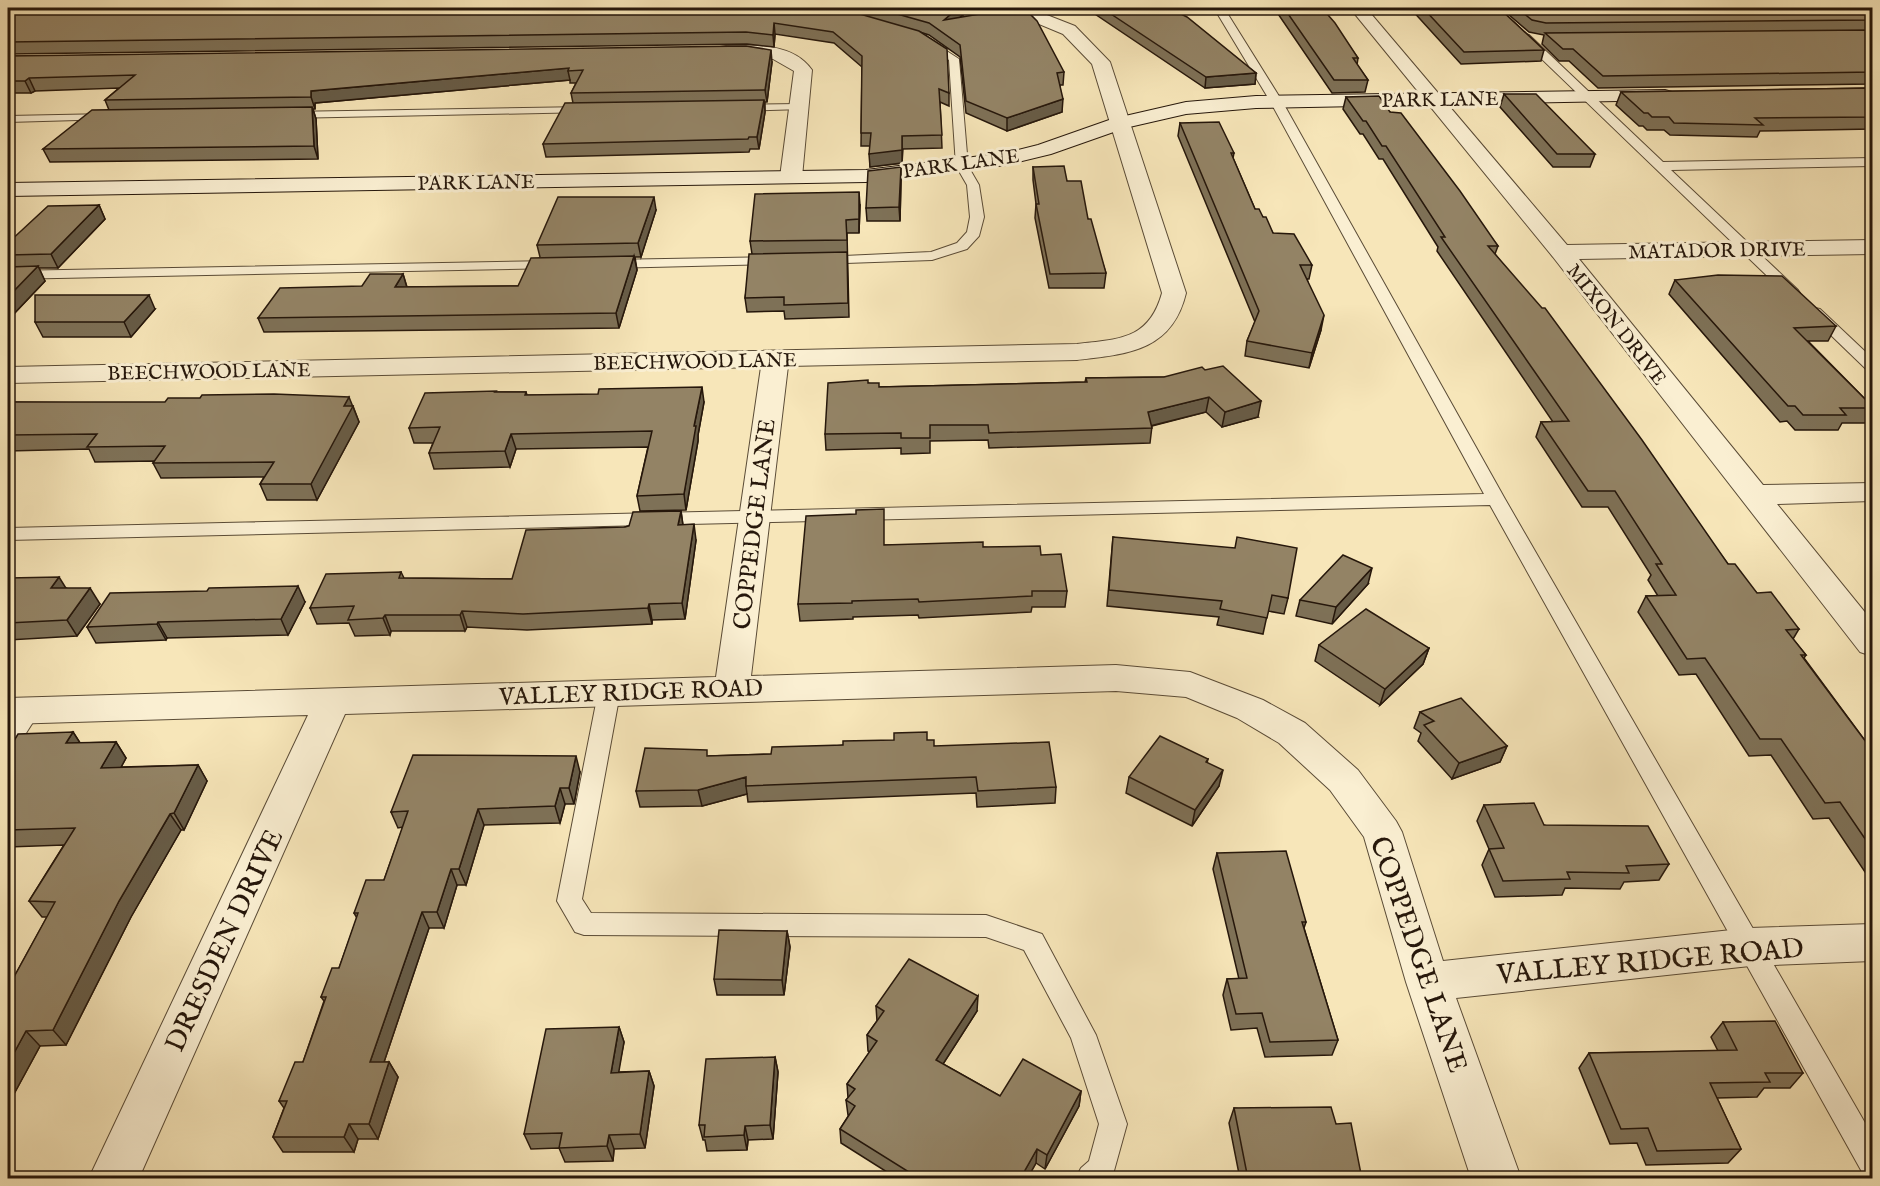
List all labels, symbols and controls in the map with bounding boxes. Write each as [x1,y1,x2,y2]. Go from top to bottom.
street label: PARK LANE [1381,87,1499,114]
street label: PARK LANE [901,144,1021,185]
street label: PARK LANE [417,170,535,197]
street label: MATADOR DRIVE [1628,237,1806,266]
street label: MIXON DRIVE [1561,259,1671,391]
street label: BEECHWOOD LANE [593,348,797,377]
street label: BEECHWOOD LANE [107,358,311,387]
street label: COPPEDGE LANE [727,417,784,631]
street label: VALLEY RIDGE ROAD [498,673,764,714]
street label: DRESDEN DRIVE [158,824,292,1058]
street label: COPPEDGE LANE [1361,832,1474,1077]
street label: VALLEY RIDGE ROAD [1494,932,1805,993]

